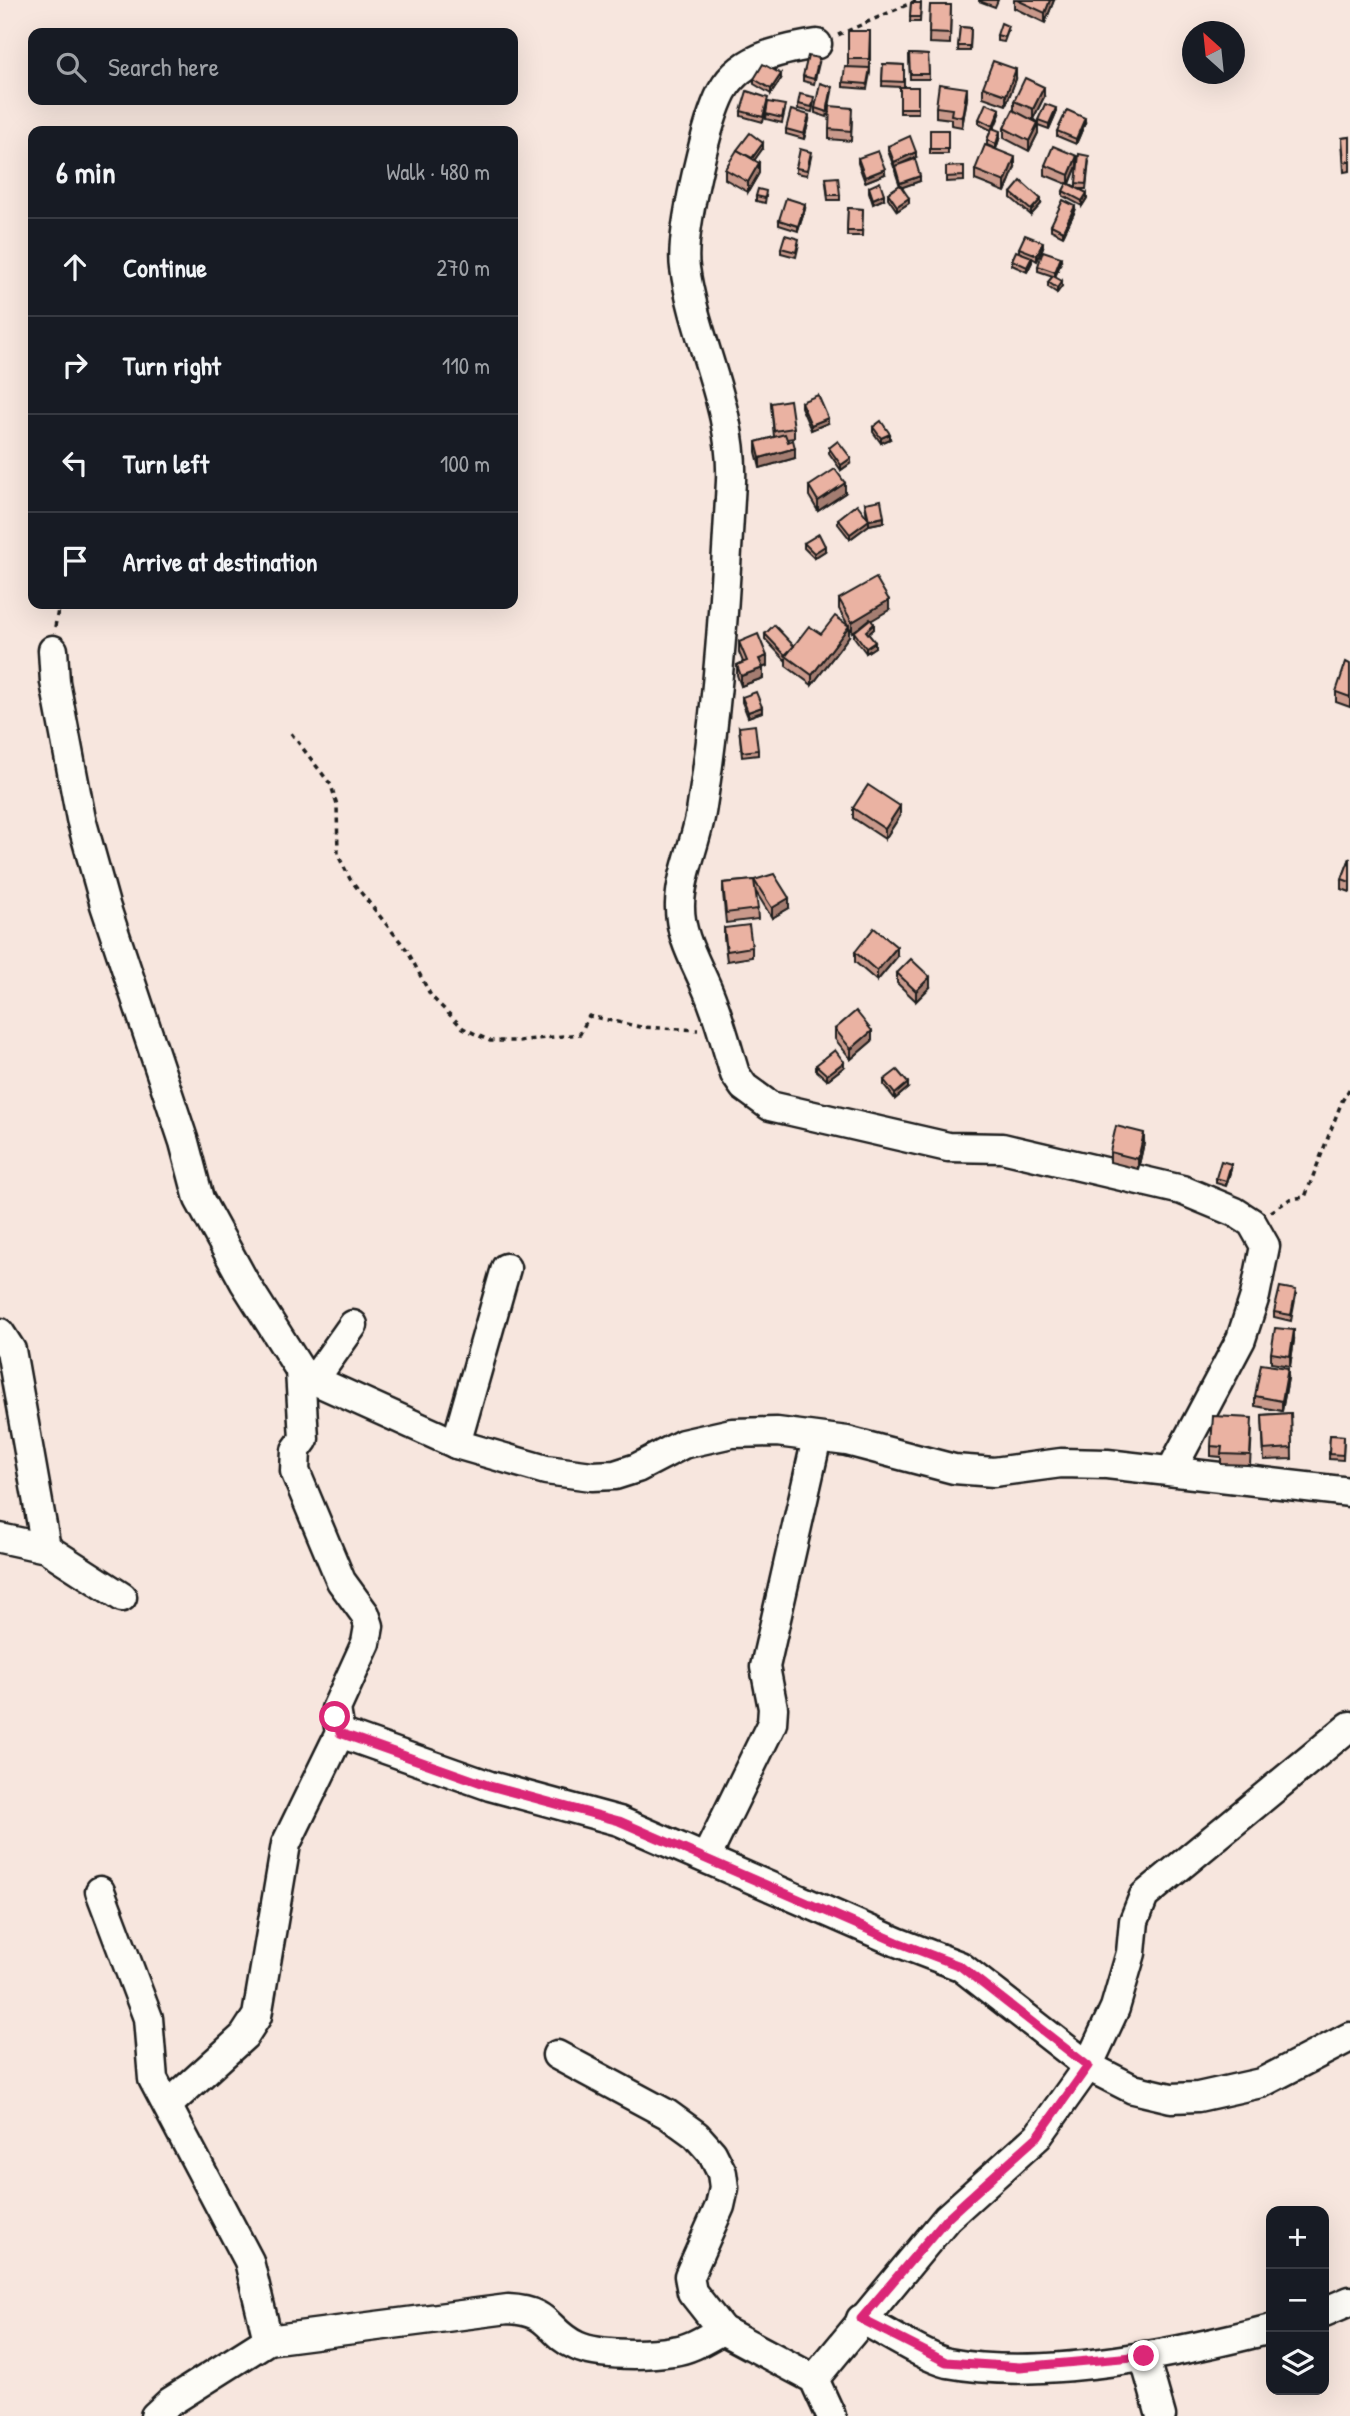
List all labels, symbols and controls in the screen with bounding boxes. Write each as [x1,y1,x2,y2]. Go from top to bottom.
north arrow [1182,21,1245,84]
search box [28,28,518,105]
icon: search [52,48,90,86]
text: Search here [108,49,219,84]
text: 6 min [56,152,116,192]
text: Walk · 480 m [386,156,490,187]
icon: ahead [56,248,94,286]
text: Continue [123,250,207,285]
text: 270 m [437,252,490,283]
icon: right [56,346,94,384]
text: Turn right [123,348,221,383]
text: 110 m [442,350,490,381]
icon: left [56,444,94,482]
text: Turn left [123,446,209,481]
text: 100 m [440,448,490,479]
icon: arrive [56,542,94,580]
text: Arrive at destination [123,544,318,579]
route start [319,1701,350,1732]
map controls [1266,2206,1329,2395]
button: + [1266,2206,1329,2269]
button: − [1266,2269,1329,2332]
button: layers [1266,2332,1329,2395]
route end [1128,2340,1159,2371]

